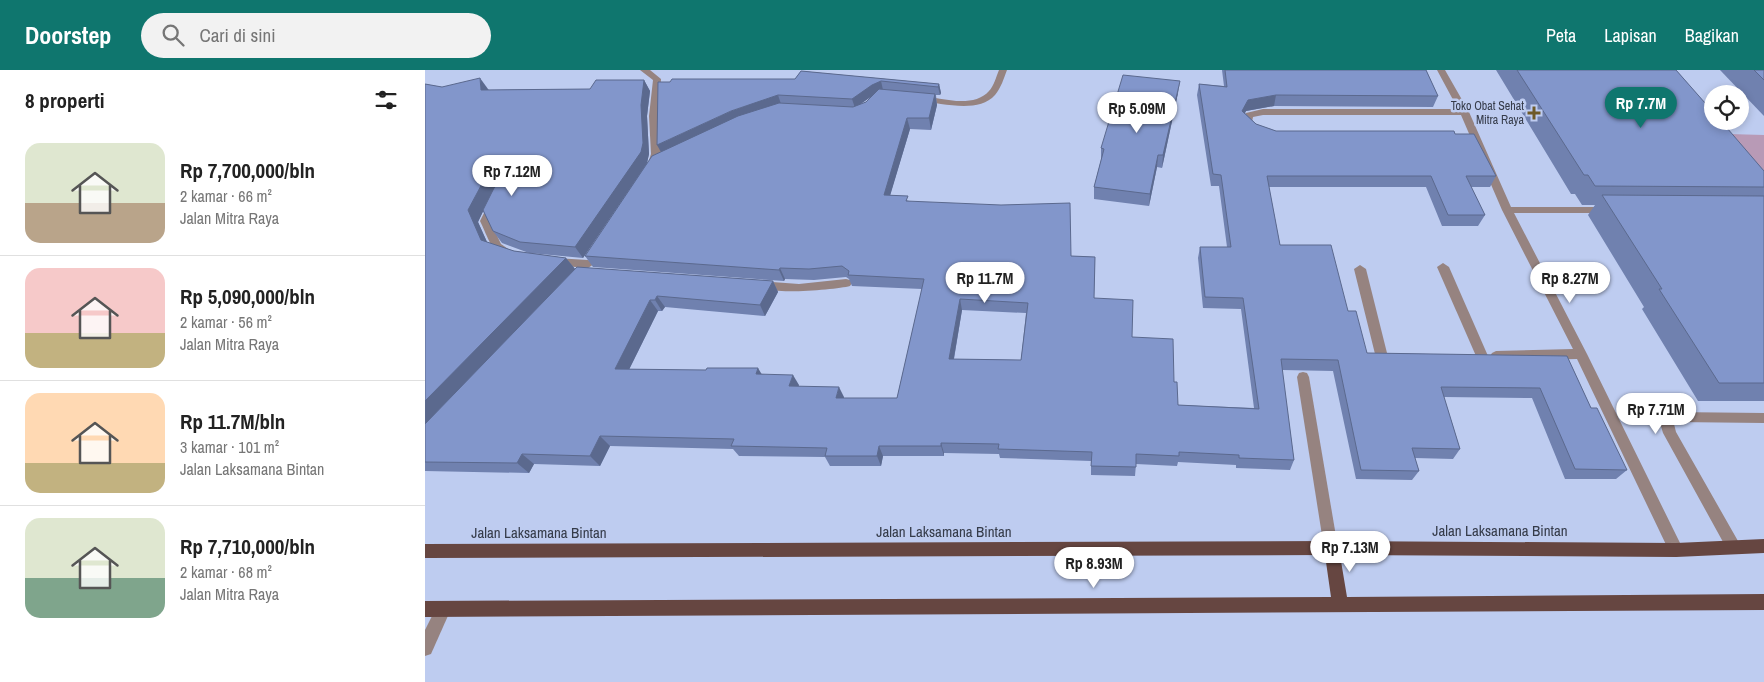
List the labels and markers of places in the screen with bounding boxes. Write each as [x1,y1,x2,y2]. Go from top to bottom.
pin: Rp 7.7M [1595,87,1687,129]
pin: Rp 5.09M [1085,92,1189,134]
place label: Toko Obat Sehat Mitra Raya [1451,98,1525,128]
marker: Toko Obat Sehat Mitra Raya [1528,107,1540,119]
pin: Rp 7.12M [460,154,564,197]
pin: Rp 11.7M [933,262,1037,304]
pin: Rp 8.27M [1518,262,1622,304]
pin: Rp 7.71M [1604,392,1708,435]
pin: Rp 7.13M [1298,530,1402,573]
pin: Rp 8.93M [1042,546,1146,589]

